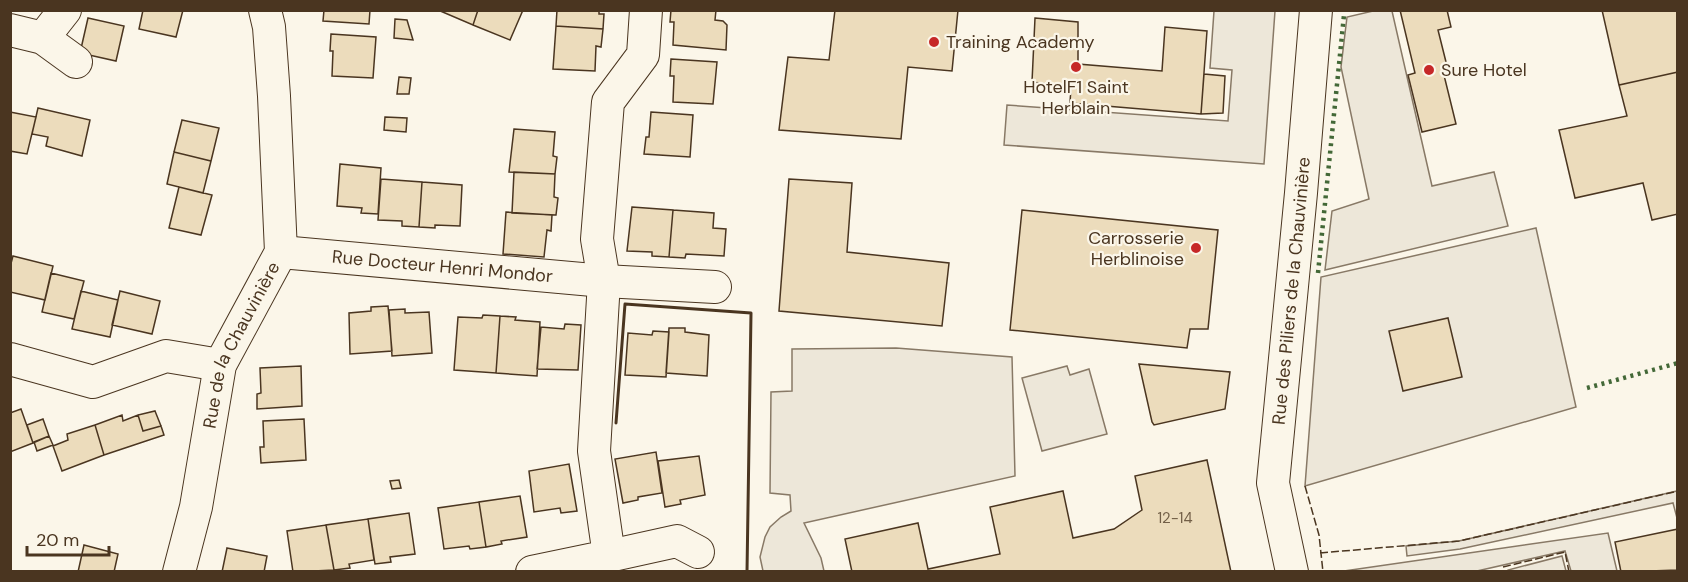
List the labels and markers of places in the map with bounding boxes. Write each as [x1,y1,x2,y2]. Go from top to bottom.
place label: Training Academy [946,30,1095,54]
marker: Training Academy [927,35,941,49]
place label: Sure Hotel [1441,58,1527,82]
marker: HotelF1 Saint Herblain [1069,60,1083,74]
marker: Sure Hotel [1422,63,1436,77]
place label: HotelF1 Saint Herblain [1023,75,1129,120]
place label: Carrosserie Herblinoise [1088,226,1184,271]
marker: Carrosserie Herblinoise [1189,241,1203,255]

